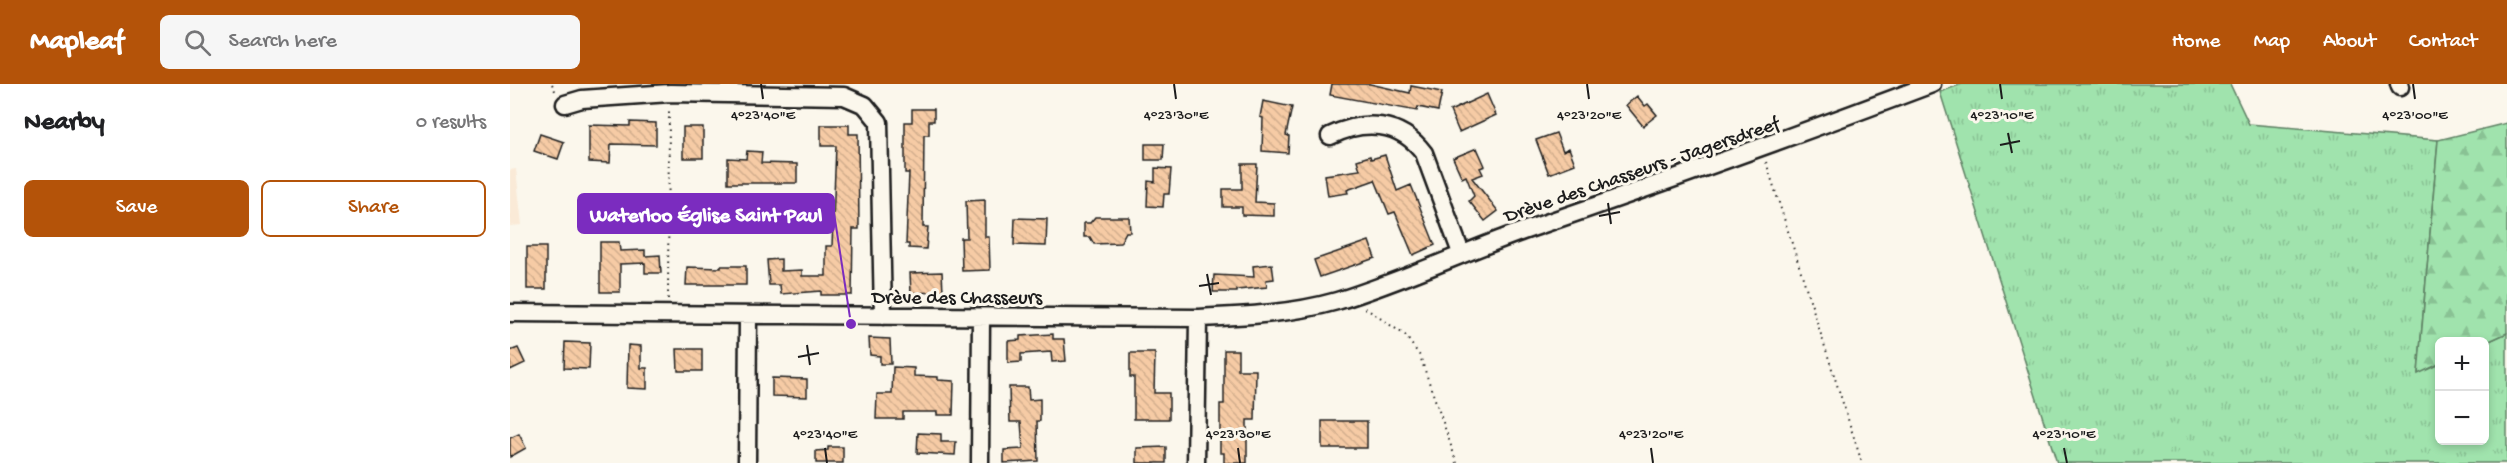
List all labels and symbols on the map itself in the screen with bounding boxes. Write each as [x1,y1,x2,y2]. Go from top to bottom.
text: 4°23'40"E [731,107,796,125]
text: 4°23'30"E [1144,107,1209,125]
text: 4°23'20"E [1557,107,1622,125]
text: 4°23'10"E [1971,107,2034,125]
text: 4°23'00"E [2382,107,2448,125]
street label: Drève des Chasseurs - Jagersdreef [1500,113,1784,230]
callout: Waterloo Église Saint Paul [578,194,834,233]
text: Waterloo Église Saint Paul [589,205,823,230]
street label: Drève des Chasseurs [870,288,1043,311]
text: 4°23'40"E [793,426,858,444]
text: 4°23'30"E [1206,426,1271,444]
text: 4°23'20"E [1619,426,1684,444]
text: 4°23'10"E [2033,426,2096,444]

